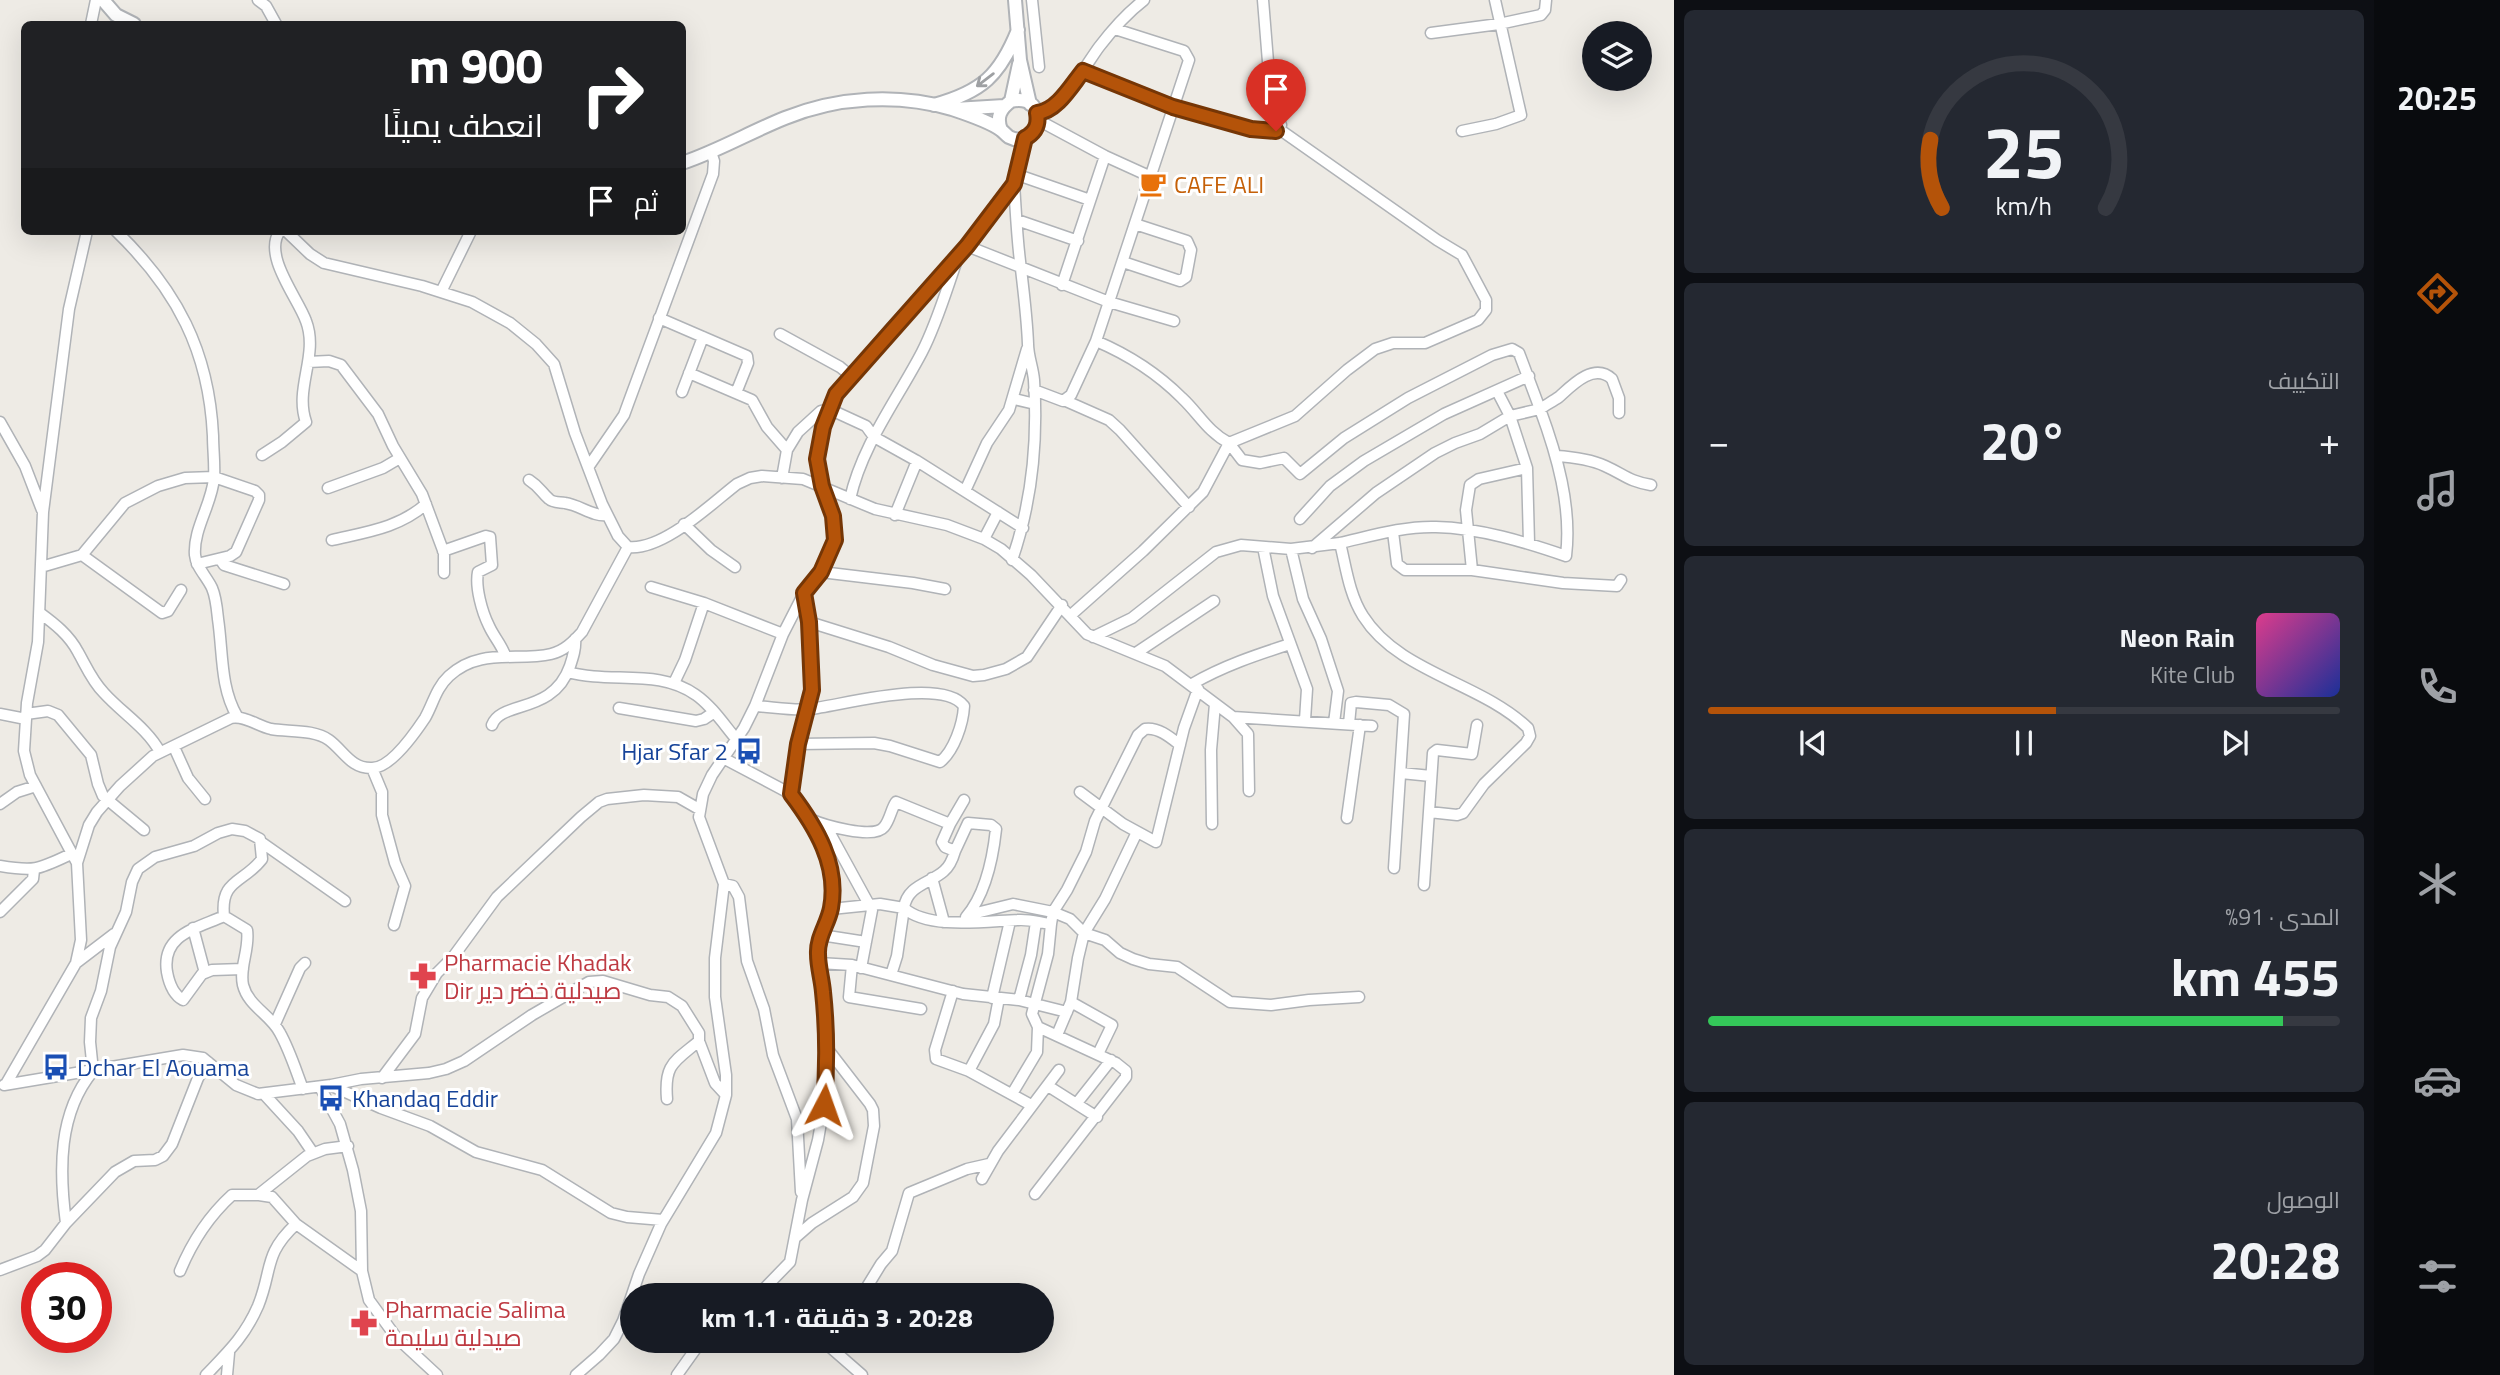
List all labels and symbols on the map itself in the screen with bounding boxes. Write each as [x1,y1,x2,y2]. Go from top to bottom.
pin [1246,59,1306,131]
one-way arrow [977,73,995,88]
place label: CAFE ALI [1174,166,1264,202]
cafe icon: CAFE ALI [1138,169,1168,199]
place label: Hjar Sfar 2 [621,733,728,769]
bus stop icon: Hjar Sfar 2 [734,736,764,766]
place label: Pharmacie Khadak Dir صيدلية خضر دير [444,944,632,1008]
pharmacy icon: Pharmacie Khadak Dir صيدلية خضر دير [408,961,438,991]
place label: Dchar El Aouama [77,1049,249,1085]
bus stop icon: Dchar El Aouama [41,1052,71,1082]
position arrow [787,1068,861,1142]
place label: Khandaq Eddir [352,1080,498,1116]
bus stop icon: Khandaq Eddir [316,1083,346,1113]
speed limit sign: 30 [21,1262,112,1353]
place label: Pharmacie Salima صيدلية سليمة [385,1291,566,1355]
pharmacy icon: Pharmacie Salima صيدلية سليمة [349,1308,379,1338]

